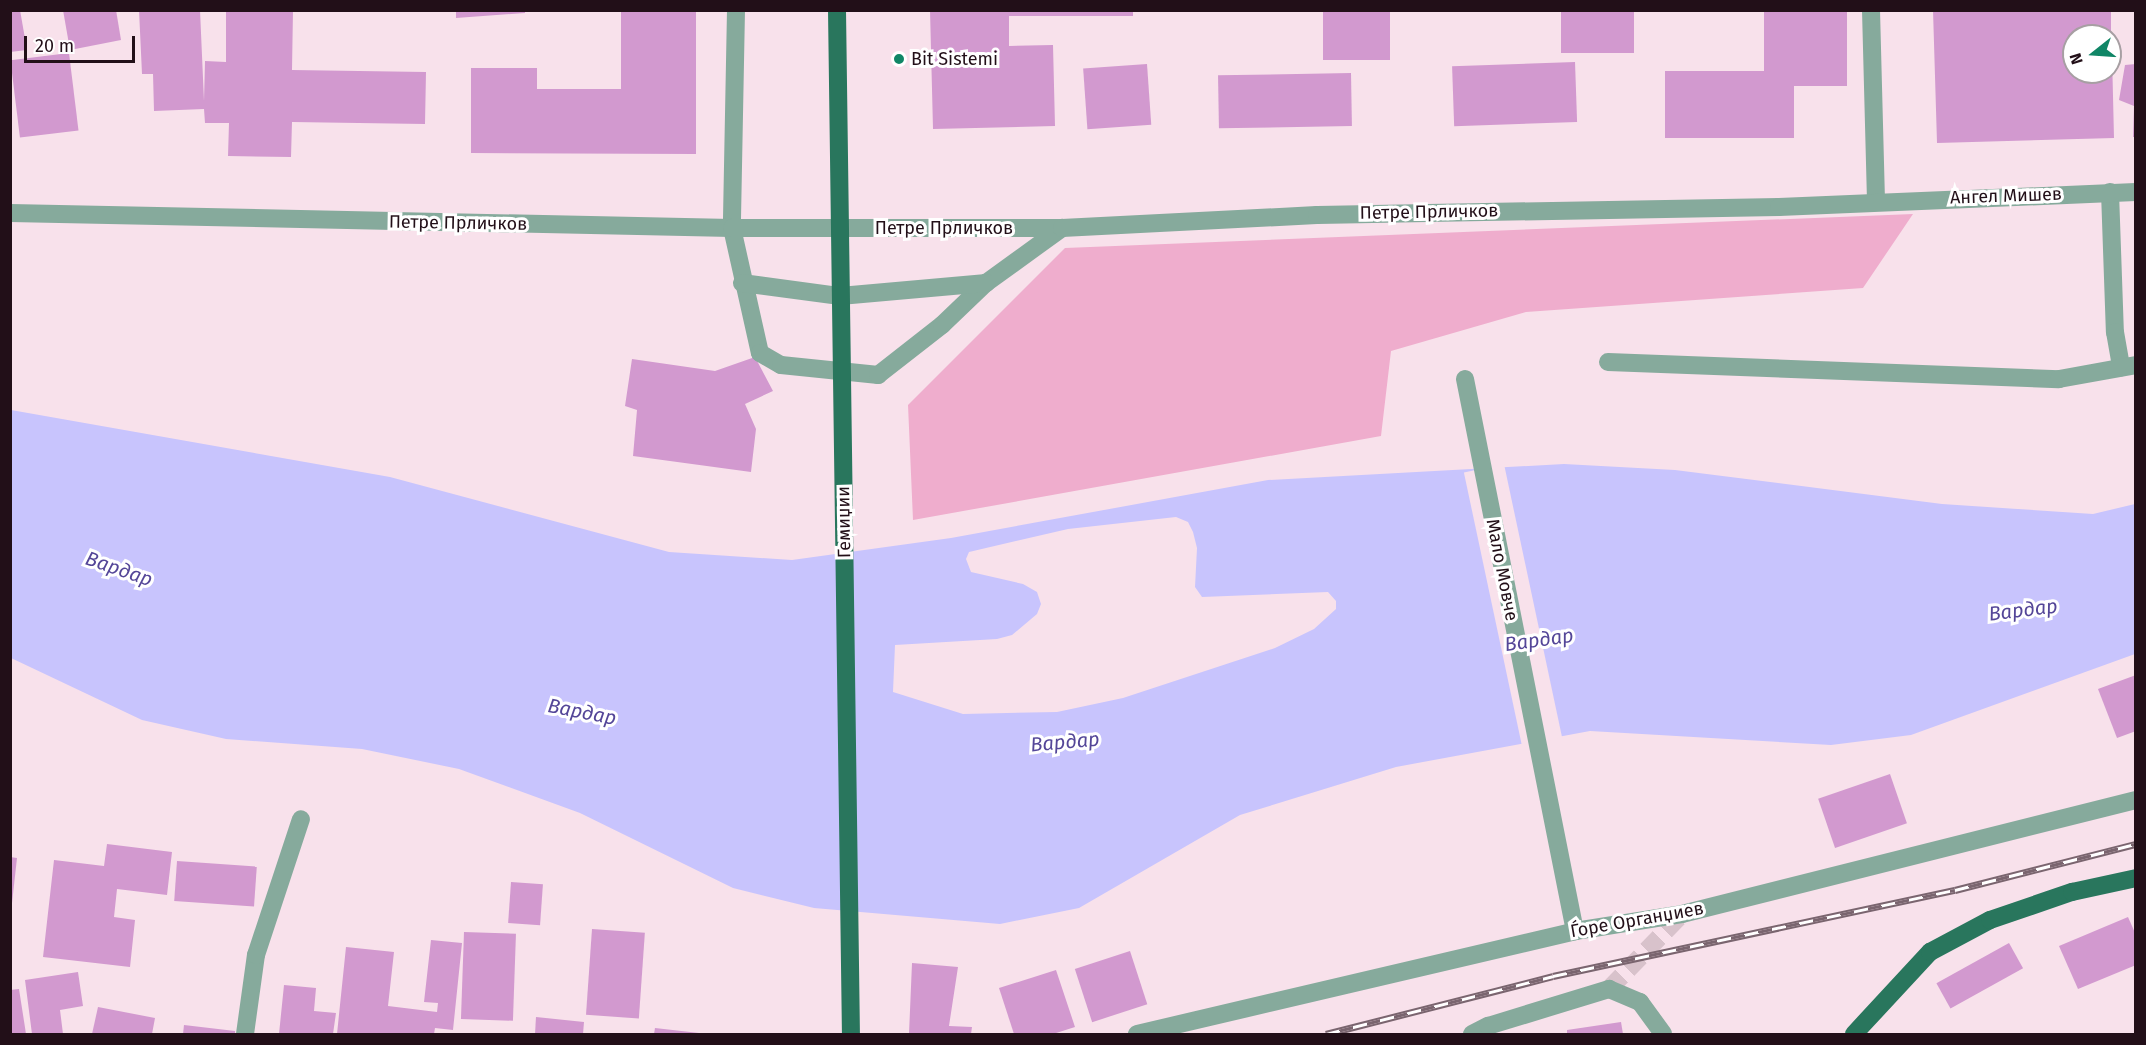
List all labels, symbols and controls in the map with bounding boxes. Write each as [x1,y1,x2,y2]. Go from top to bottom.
scale bar [27,24,138,62]
north arrow [2062,24,2122,84]
text: 20 m [35,35,74,57]
place label: Bit Sistemi [911,48,998,70]
text: N [2066,51,2087,67]
marker: Bit Sistemi [892,52,906,66]
street label: Ангел Мишев [1950,183,2062,209]
street label: Петре Прличков [1360,200,1498,224]
street label: Петре Прличков [389,211,527,235]
street label: Петре Прличков [875,217,1013,239]
street label: Гемиџии [833,486,855,558]
street label: Мало Мовче [1482,517,1522,623]
water label: Вардар [82,546,156,592]
water label: Вардар [1987,594,2059,626]
water label: Вардар [1503,623,1575,657]
water label: Вардар [546,694,618,730]
water label: Вардар [1029,727,1101,757]
street label: Ѓоре Органџиев [1569,898,1705,942]

